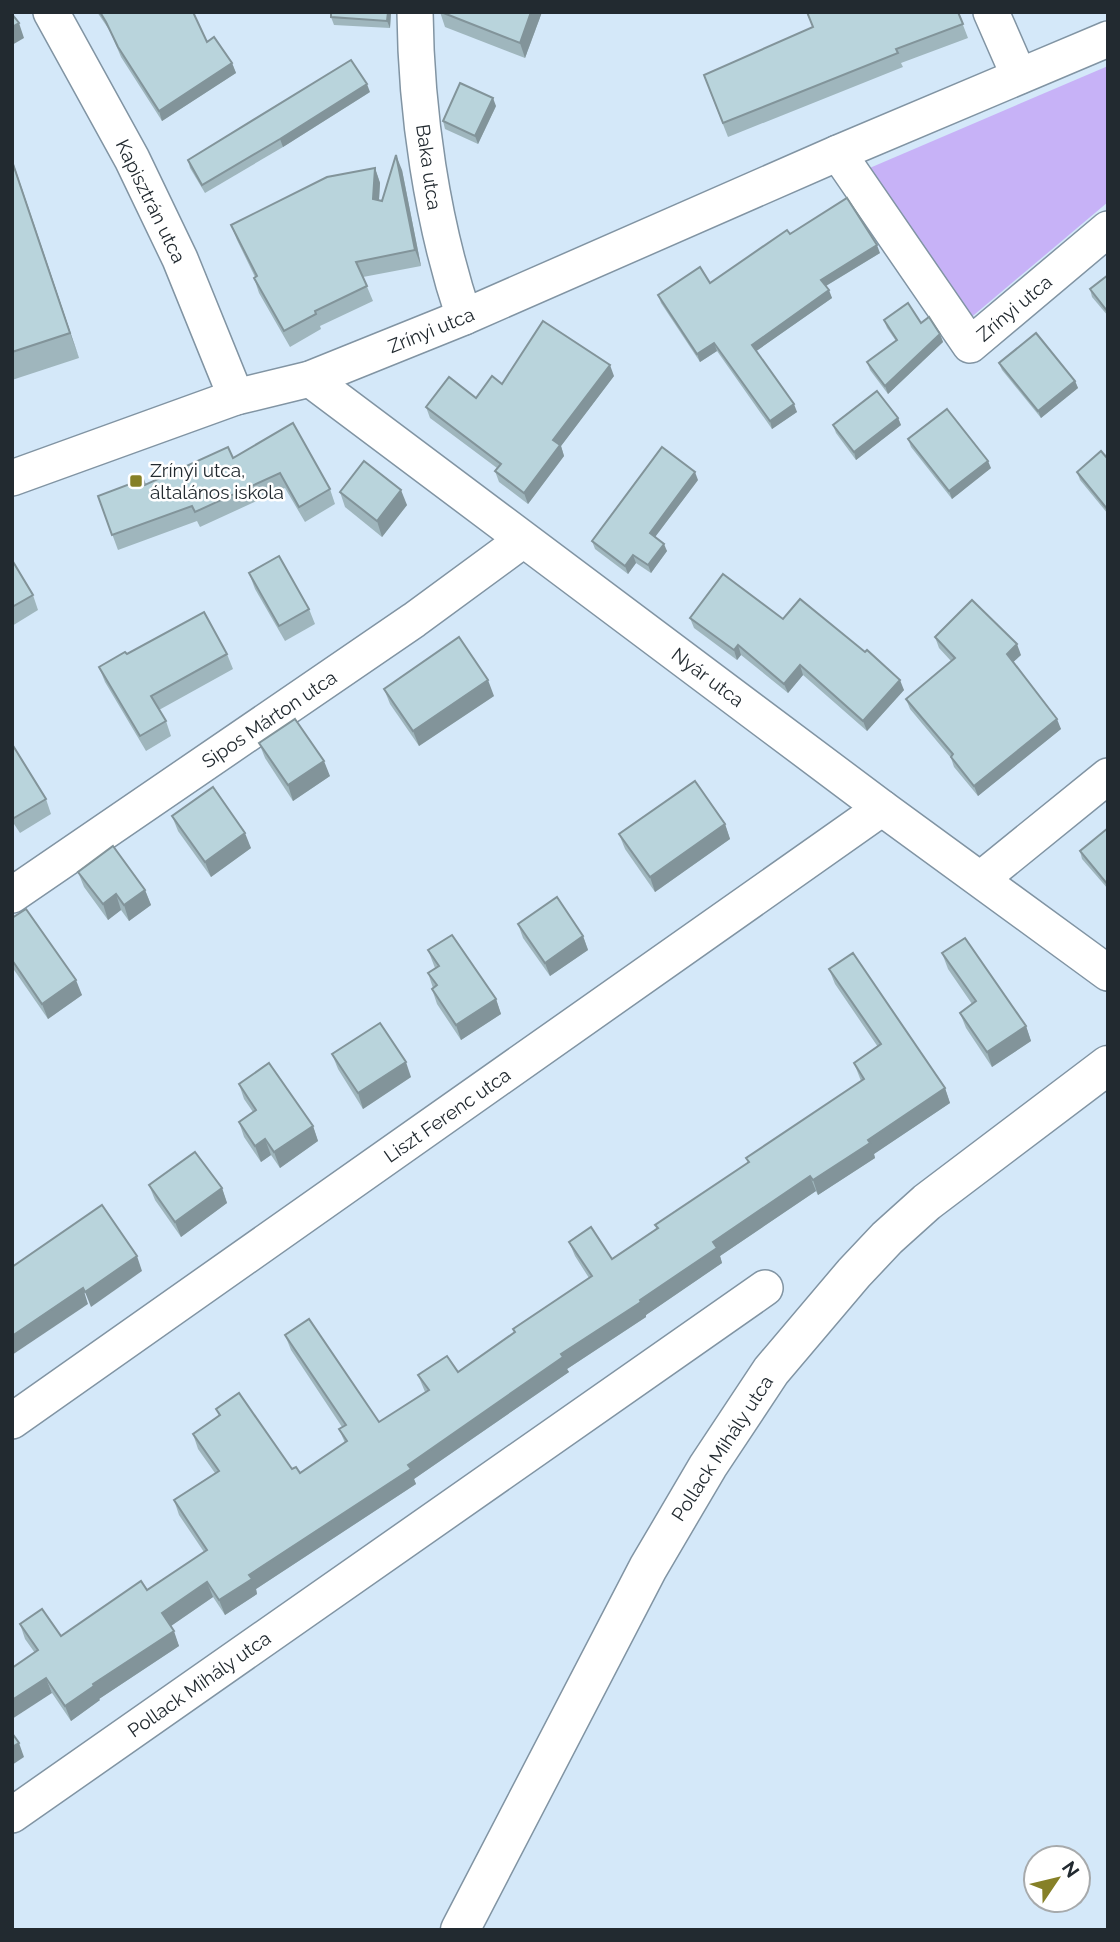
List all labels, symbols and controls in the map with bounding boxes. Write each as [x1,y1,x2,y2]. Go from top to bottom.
street label: Baka utca [412,123,446,211]
street label: Kapisztrán utca [112,136,190,266]
street label: Zrínyi utca [972,270,1056,346]
street label: Zrínyi utca [385,303,477,357]
place label: Zrínyi utca, általános iskola [150,459,284,503]
marker: Zrínyi utca, általános iskola [128,473,144,489]
street label: Nyár utca [668,643,748,711]
street label: Sipos Márton utca [197,666,341,772]
street label: Liszt Ferenc utca [380,1063,514,1167]
street label: Pollack Mihály utca [667,1371,777,1525]
street label: Pollack Mihály utca [123,1627,275,1741]
north arrow [1022,1844,1092,1914]
text: N [1058,1857,1084,1881]

